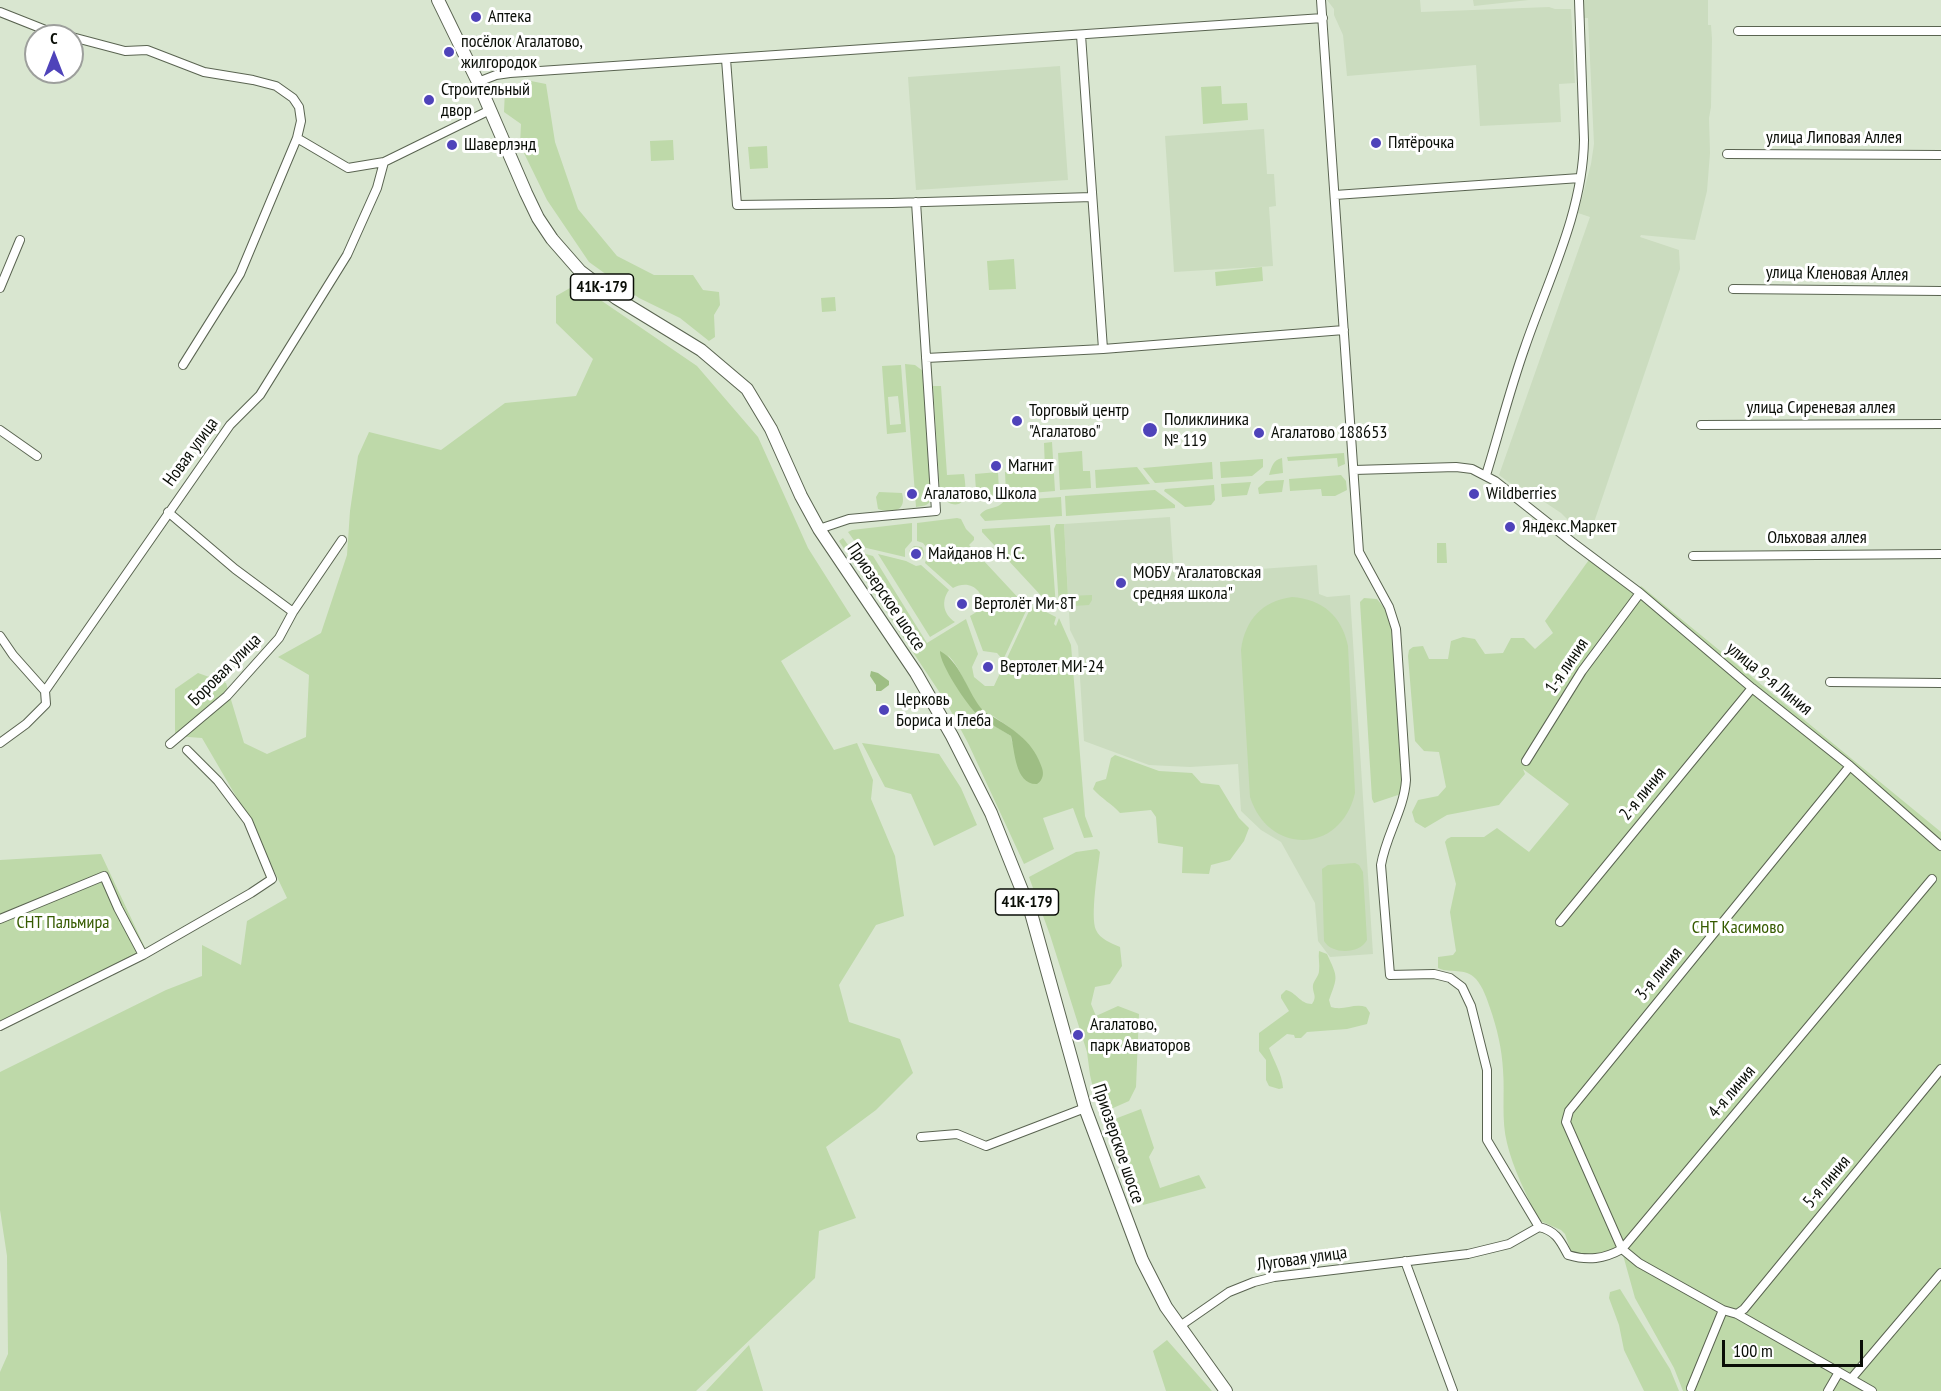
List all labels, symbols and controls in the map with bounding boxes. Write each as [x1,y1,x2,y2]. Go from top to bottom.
place label: Аптека [488,6,531,28]
marker: Аптека [469,10,483,24]
north arrow [24,24,84,84]
text: С [50,28,58,48]
place label: посёлок Агалатово, жилгородок [461,31,583,74]
marker: посёлок Агалатово, жилгородок [442,45,456,59]
place label: Строительный двор [441,79,530,122]
marker: Строительный двор [422,93,436,107]
street label: улица Липовая Аллея [1766,127,1902,149]
place label: Пятёрочка [1388,132,1454,154]
place label: Шаверлэнд [464,134,536,156]
marker: Пятёрочка [1369,136,1383,150]
marker: Шаверлэнд [445,138,459,152]
street label: улица Кленовая Аллея [1766,262,1908,286]
road number: 41К-179 [570,274,634,300]
street label: улица Сиреневая аллея [1747,397,1895,419]
place label: Торговый центр "Агалатово" [1029,400,1129,442]
place label: Поликлиника № 119 [1164,409,1249,452]
street label: Новая улица [159,413,223,491]
marker: Торговый центр "Агалатово" [1010,414,1024,428]
marker: Поликлиника № 119 [1141,421,1159,439]
place label: Агалатово 188653 [1271,422,1387,444]
marker: Агалатово 188653 [1252,426,1266,440]
place label: Магнит [1008,455,1053,477]
marker: Магнит [989,459,1003,473]
place label: Агалатово, Школа [924,483,1037,505]
place label: Wildberries [1486,483,1557,505]
marker: Агалатово, Школа [905,487,919,501]
marker: Wildberries [1467,487,1481,501]
place label: Яндекс.Маркет [1522,516,1616,538]
marker: Яндекс.Маркет [1503,520,1517,534]
street label: Ольховая аллея [1767,527,1867,549]
street label: Приозерское шоссе [842,539,930,655]
place label: Майданов Н. С. [928,543,1024,565]
marker: Майданов Н. С. [909,547,923,561]
place label: МОБУ "Агалатовская средняя школа" [1133,562,1261,604]
marker: МОБУ "Агалатовская средняя школа" [1114,576,1128,590]
place label: Вертолёт Ми-8Т [974,593,1076,615]
marker: Вертолёт Ми-8Т [955,597,969,611]
street label: Боровая улица [184,629,266,711]
street label: 1-я линия [1541,634,1593,698]
street label: улица 9-я Линия [1722,638,1816,720]
place label: Вертолет МИ-24 [1000,656,1104,678]
marker: Вертолет МИ-24 [981,660,995,674]
place label: Церковь Бориса и Глеба [896,689,991,732]
marker: Церковь Бориса и Глеба [877,703,891,717]
street label: 2-я линия [1615,763,1671,825]
road number: 41К-179 [996,889,1058,915]
park label: СНТ Пальмира [17,912,109,934]
park label: СНТ Касимово [1692,917,1784,939]
street label: 3-я линия [1631,943,1687,1005]
place label: Агалатово, парк Авиаторов [1090,1014,1191,1056]
marker: Агалатово, парк Авиаторов [1071,1028,1085,1042]
street label: 4-я линия [1704,1061,1760,1123]
street label: Приозерское шоссе [1087,1081,1149,1207]
street label: 5-я линия [1799,1151,1855,1213]
street label: Луговая улица [1256,1242,1348,1276]
scale bar [1725,1328,1866,1366]
text: 100 m [1733,1339,1773,1362]

